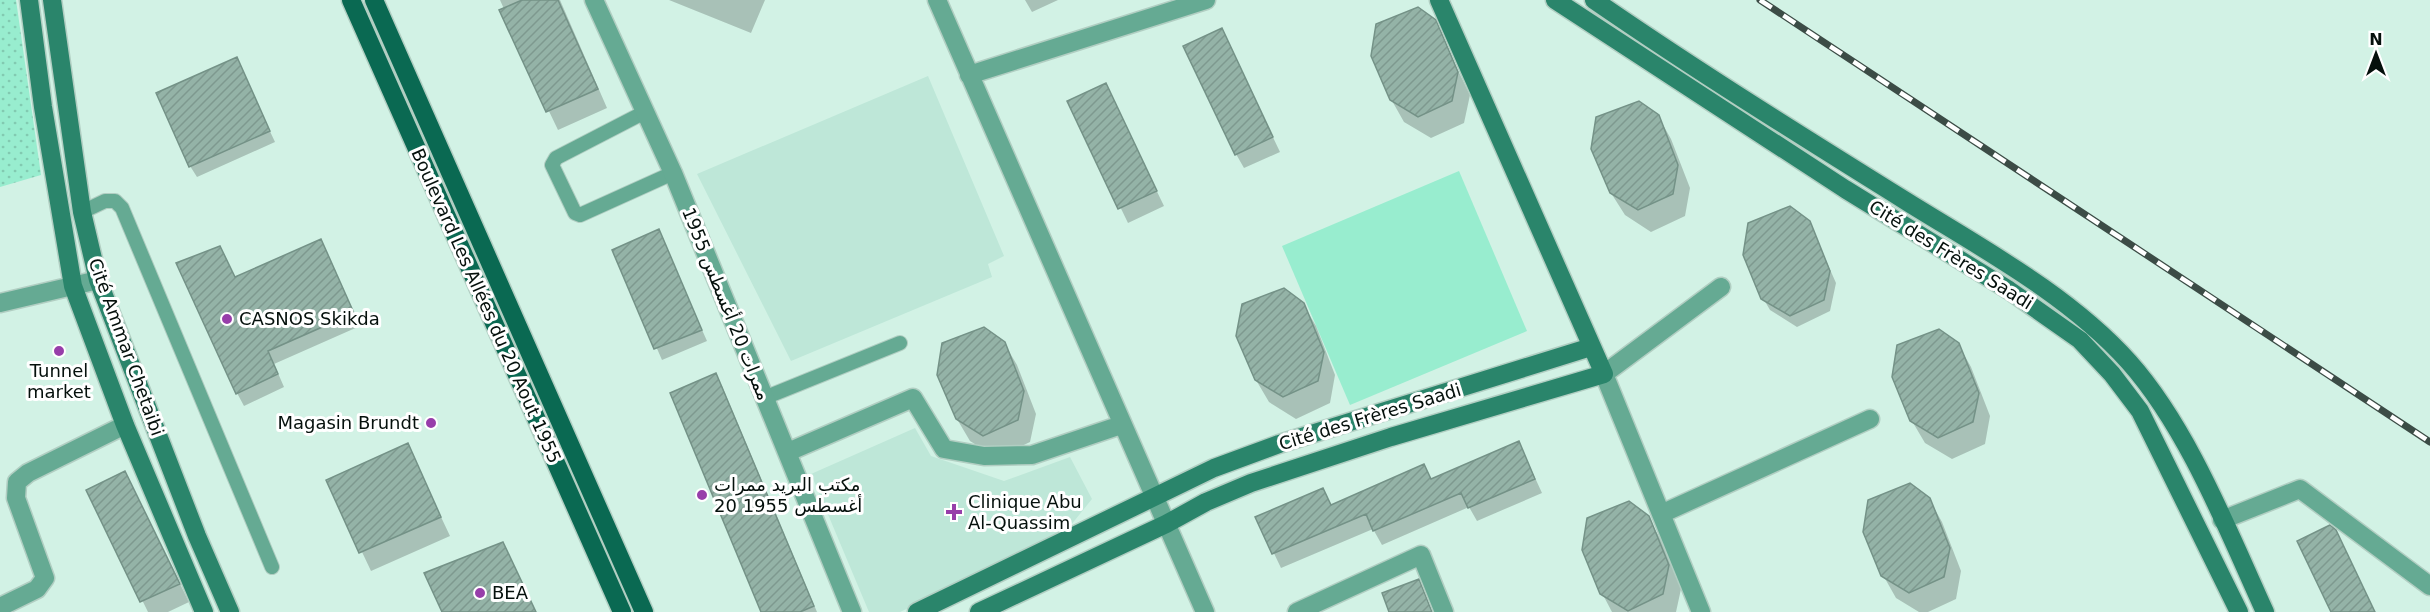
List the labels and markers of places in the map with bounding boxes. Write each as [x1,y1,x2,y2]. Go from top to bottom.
place label: CASNOS Skikda [239,308,380,329]
marker: CASNOS Skikda [220,312,234,326]
marker: Tunnel market [52,344,66,358]
place label: Tunnel market [27,360,91,402]
place label: Magasin Brundt [277,412,419,433]
marker: Magasin Brundt [424,416,438,430]
place label: مكتب البريد ممرات 20 أغسطس 1955 [714,474,862,516]
marker: مكتب البريد ممرات 20 أغسطس 1955 [695,488,709,502]
place label: Clinique Abu Al-Quassim [968,491,1082,533]
marker: Clinique Abu Al-Quassim [945,503,963,521]
place label: BEA [492,582,529,603]
marker: BEA [473,586,487,600]

